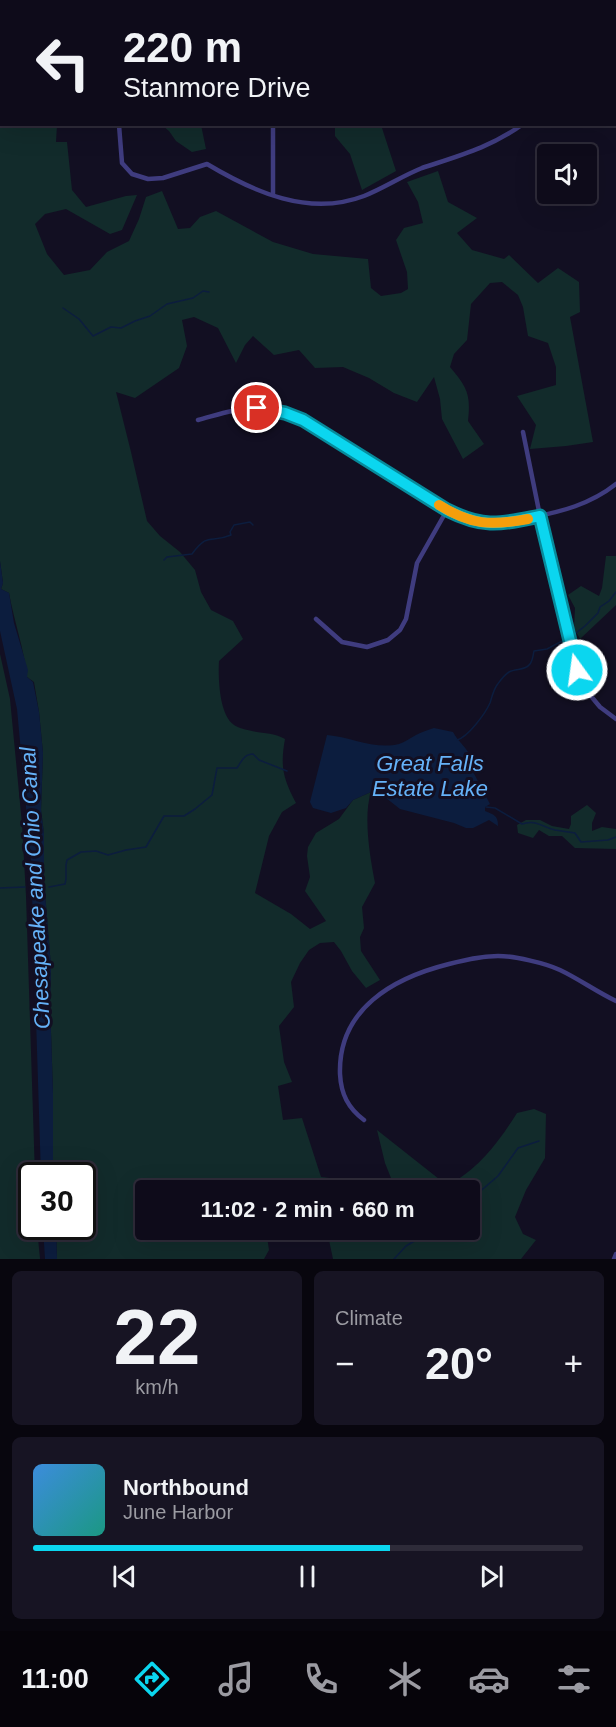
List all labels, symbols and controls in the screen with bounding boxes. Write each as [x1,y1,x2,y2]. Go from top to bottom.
icon: left [24,24,102,102]
text: 220 m [123,24,242,71]
text: Stanmore Drive [123,73,311,103]
map controls [537,144,597,204]
button: sound [537,144,597,204]
pin [231,382,282,433]
icon: arrive [240,391,273,424]
position arrow [545,638,609,702]
water label: Chesapeake and Ohio Canal [15,745,55,1030]
water label: Great Falls Estate Lake [372,751,488,801]
speed limit sign: 30 [18,1162,96,1240]
text: 11:02 · 2 min · 660 m [201,1197,415,1222]
text: 22 [114,1293,200,1381]
text: Climate [335,1307,403,1329]
text: 20° [425,1338,493,1389]
text: − [335,1345,354,1382]
text: + [564,1345,583,1382]
text: km/h [135,1376,179,1398]
text: Northbound [123,1475,249,1500]
text: June Harbor [123,1501,233,1523]
icon: previous [108,1560,141,1593]
icon: pause [291,1560,324,1593]
icon: next [475,1560,508,1593]
icon: directions [131,1658,173,1700]
icon: music [215,1658,257,1700]
icon: phone [300,1658,342,1700]
icon: climate [384,1658,426,1700]
icon: car [468,1658,510,1700]
icon: filters [553,1658,595,1700]
text: 11:00 [21,1664,89,1694]

